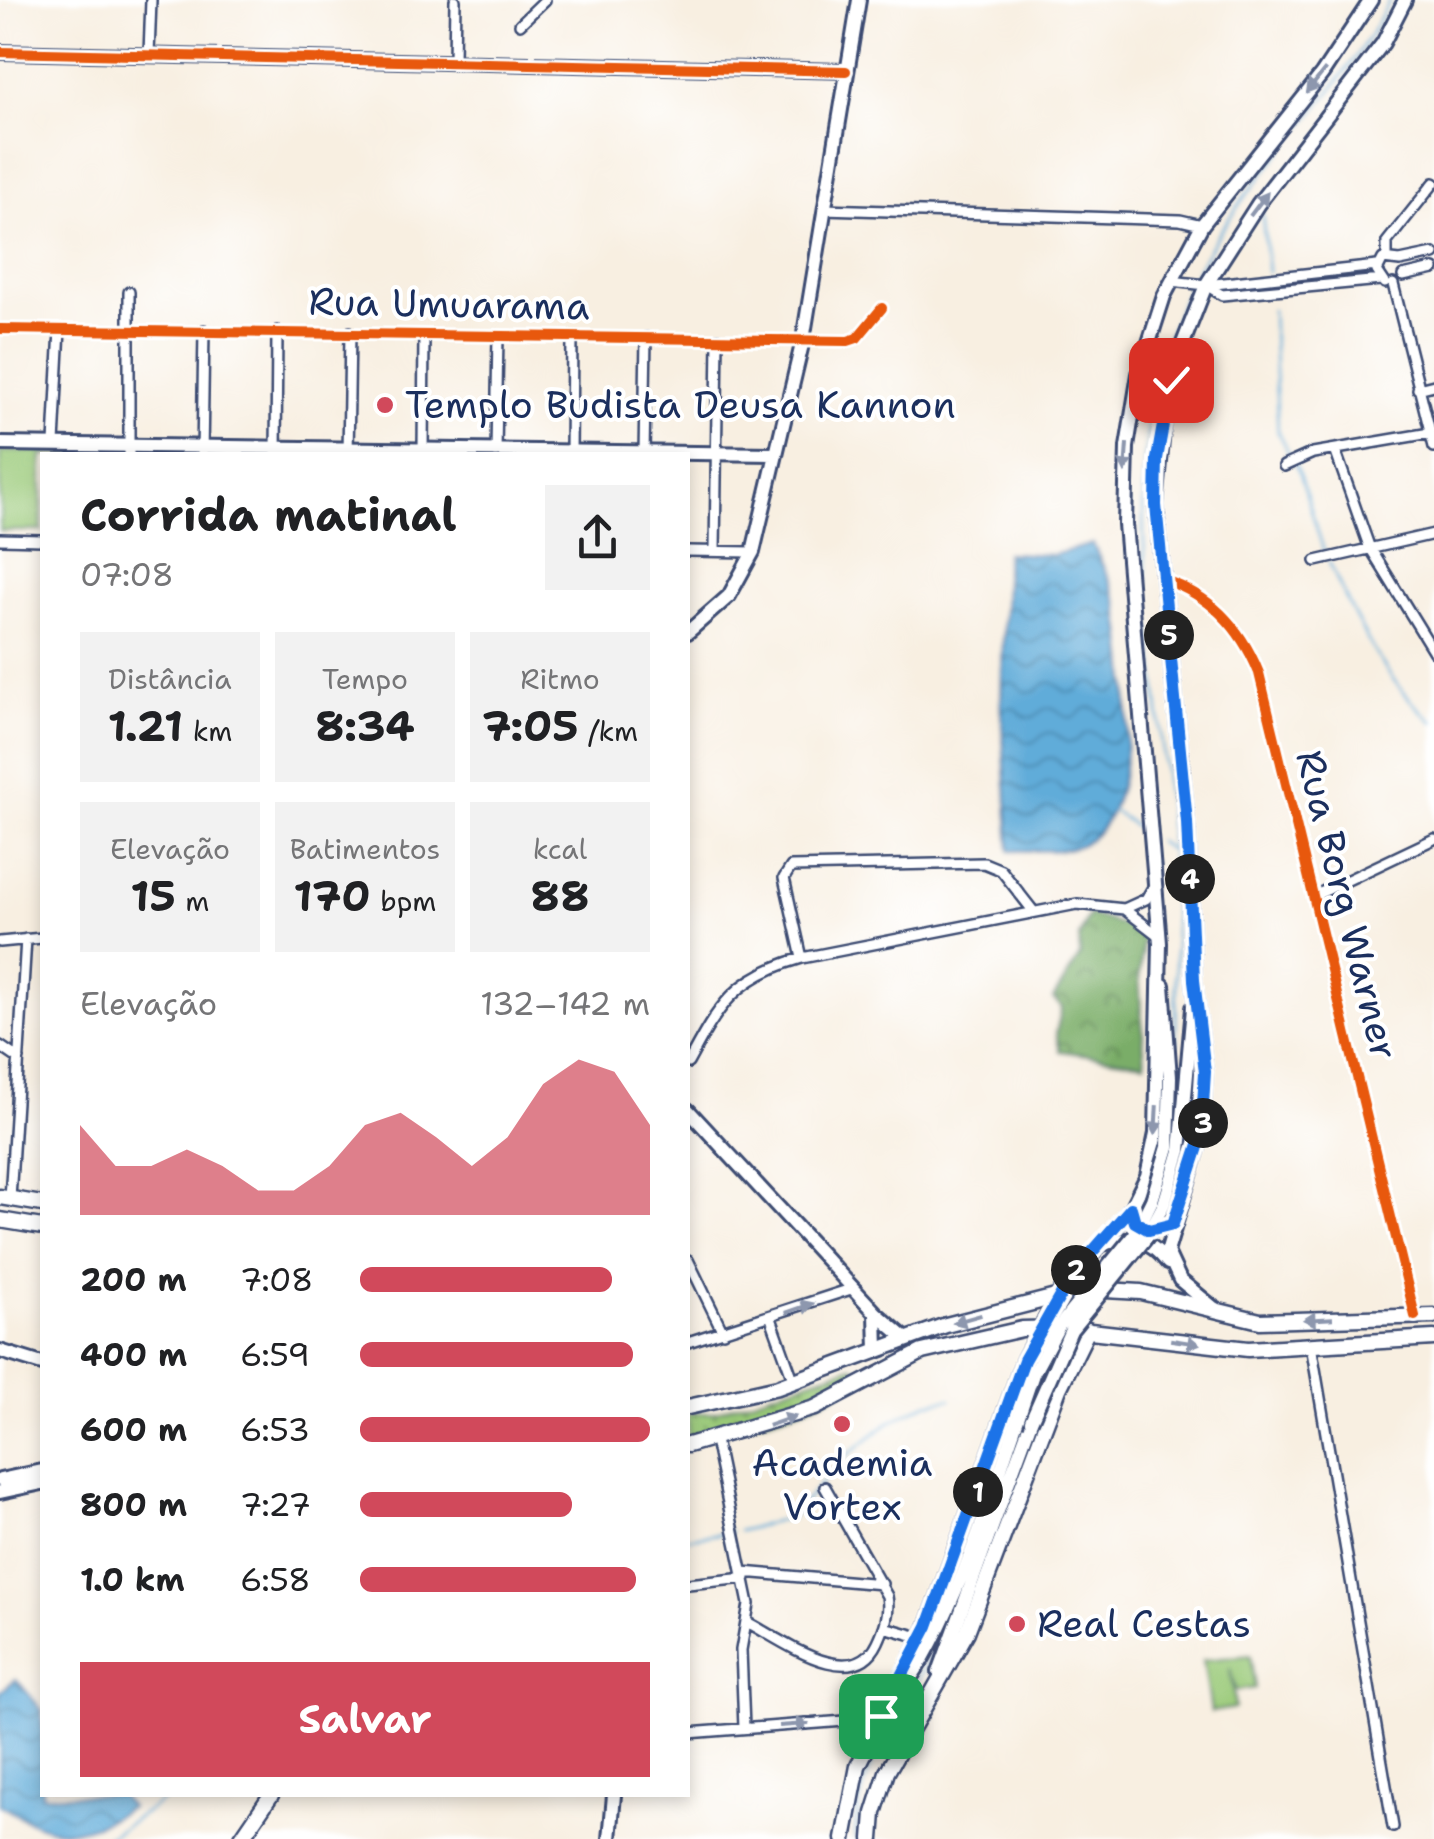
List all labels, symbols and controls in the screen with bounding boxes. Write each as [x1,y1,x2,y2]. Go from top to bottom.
one-way arrow [1306,68,1327,93]
one-way arrow [1248,191,1268,217]
street label: Rua Umuarama [308,276,590,331]
pin [1129,338,1214,423]
icon: check [1144,353,1199,408]
place label: Templo Budista Deusa Kannon [405,379,956,430]
marker: Templo Budista Deusa Kannon [374,394,396,416]
one-way arrow [1118,443,1134,475]
text: Corrida matinal [80,485,457,545]
button: share [545,485,650,590]
text: 07:08 [80,553,174,596]
pin: 5 [1144,610,1194,660]
text: 5 [1160,616,1178,654]
text: Distância [108,660,232,698]
text: Tempo [322,660,408,698]
text: Ritmo [520,660,600,698]
text: 1.21 [108,698,183,754]
text: 8:34 [315,698,415,754]
text: 7:05 [482,698,578,754]
text: km [183,712,232,750]
text: /km [578,712,638,750]
street label: Rua Borg Warner [1284,745,1411,1065]
text: Elevação [110,830,230,868]
text: Batimentos [290,830,440,868]
text: kcal [533,830,587,868]
pin: 4 [1165,854,1215,904]
text: 4 [1180,860,1200,898]
text: 15 [131,868,176,924]
text: 170 [293,868,371,924]
text: 88 [530,868,590,924]
text: m [176,882,209,920]
text: bpm [371,882,437,920]
text: Elevação [80,982,217,1025]
text: 132–142 m [480,982,650,1025]
pin: 3 [1178,1098,1228,1148]
one-way arrow [1148,1104,1164,1136]
text: 3 [1193,1104,1213,1142]
pin: 2 [1051,1245,1101,1295]
text: 2 [1066,1251,1086,1289]
text: 200 m [80,1258,187,1301]
text: 7:08 [240,1258,313,1301]
one-way arrow [785,1300,815,1315]
one-way arrow [951,1312,982,1327]
one-way arrow [1301,1312,1333,1328]
text: 400 m [80,1333,187,1376]
text: 6:59 [240,1333,310,1376]
one-way arrow [1170,1335,1201,1351]
text: 600 m [80,1408,187,1451]
text: 6:53 [240,1408,310,1451]
one-way arrow [767,1412,797,1427]
marker: Academia Vortex [831,1413,853,1435]
place label: Academia Vortex [752,1437,933,1532]
pin: 1 [953,1467,1003,1517]
text: 1 [972,1473,984,1511]
text: 800 m [80,1483,187,1526]
text: 7:27 [240,1483,311,1526]
text: 1.0 km [80,1558,185,1601]
text: 6:58 [240,1558,311,1601]
place label: Real Cestas [1037,1598,1251,1649]
marker: Real Cestas [1006,1613,1028,1635]
button: Salvar [80,1662,650,1777]
pin [839,1674,924,1759]
icon: arrive [854,1689,909,1744]
one-way arrow [779,1716,811,1732]

